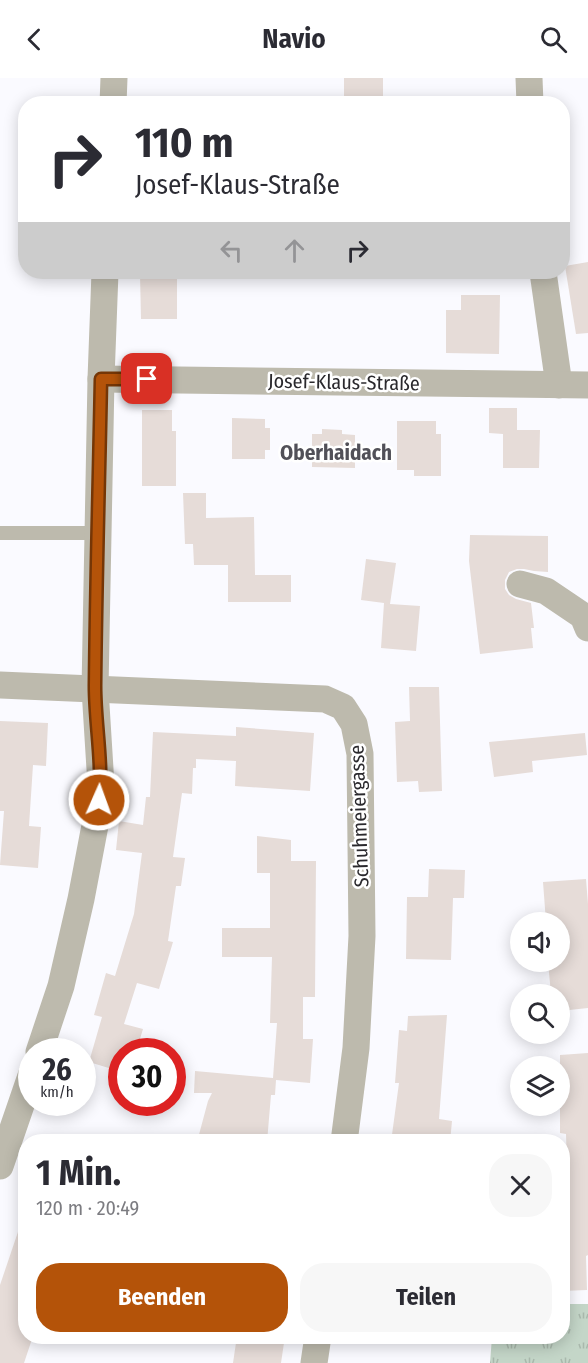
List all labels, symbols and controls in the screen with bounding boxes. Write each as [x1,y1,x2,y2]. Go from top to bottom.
icon: back [18,23,51,56]
text: Navio [262,23,326,55]
icon: search [537,23,570,56]
text: 110 m [135,118,234,168]
icon: right [36,120,114,198]
text: Josef-Klaus-Straße [135,169,340,201]
icon: left [215,234,248,267]
icon: ahead [278,234,311,267]
icon: right [341,234,374,267]
pin [121,353,172,404]
icon: arrive [130,362,163,395]
street label: Josef-Klaus-Straße [268,369,420,395]
district label: Oberhaidach [280,440,392,466]
street label: Schuhmeiergasse [345,744,373,888]
position arrow [67,768,131,832]
map controls [510,912,570,1116]
button: sound [510,912,570,972]
button: search [510,984,570,1044]
speed limit sign: 30 [108,1038,186,1116]
text: 26 [42,1052,72,1088]
button: layers [510,1056,570,1116]
text: km/h [40,1083,74,1101]
text: 1 Min. [36,1151,121,1195]
button: close [489,1154,552,1217]
text: 120 m · 20:49 [36,1196,139,1220]
button: Beenden [36,1263,288,1332]
button: Teilen [300,1263,552,1332]

